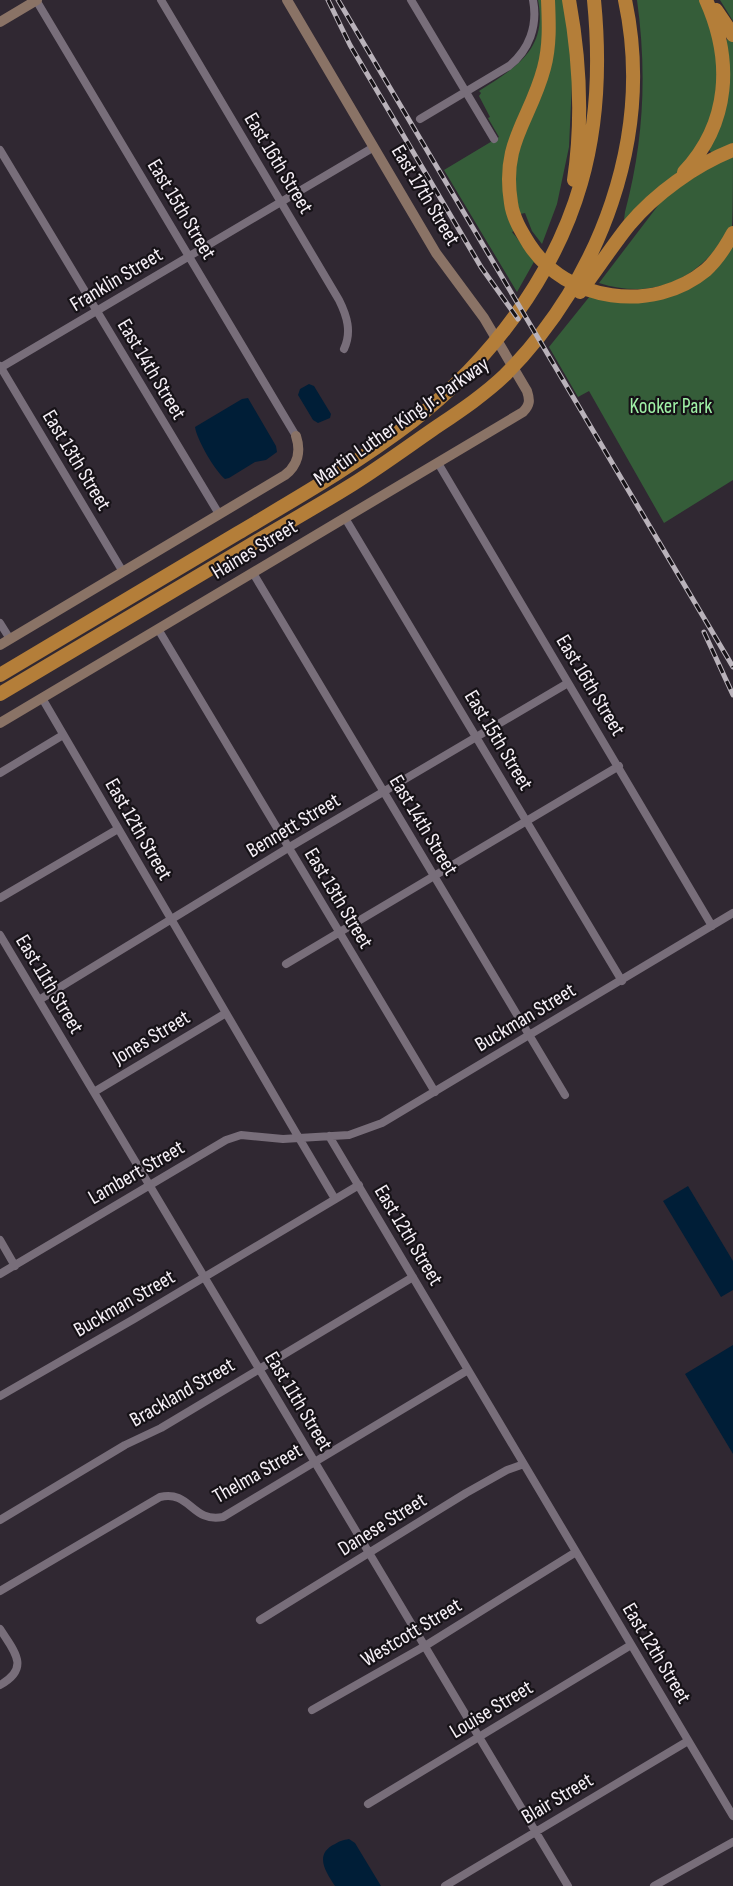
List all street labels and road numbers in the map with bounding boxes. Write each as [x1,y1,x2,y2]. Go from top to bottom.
street label: East 16th Street [239,108,318,218]
street label: East 17th Street [386,141,465,250]
street label: East 15th Street [142,155,221,264]
street label: Franklin Street [65,242,167,317]
street label: East 14th Street [112,314,191,424]
street label: Martin Luther King Jr. Parkway [309,351,494,491]
street label: East 13th Street [37,405,116,515]
street label: Haines Street [207,514,302,585]
street label: East 16th Street [551,630,630,740]
street label: East 15th Street [459,686,538,795]
street label: East 14th Street [384,770,463,880]
street label: East 12th Street [99,774,178,884]
street label: Bennett Street [242,788,345,863]
street label: East 13th Street [299,843,378,953]
street label: East 11th Street [10,930,89,1038]
street label: Buckman Street [470,978,580,1057]
street label: Jones Street [107,1005,194,1071]
street label: Lambert Street [84,1135,189,1210]
street label: East 12th Street [369,1180,448,1290]
street label: Buckman Street [69,1264,179,1342]
street label: East 11th Street [259,1347,338,1455]
street label: Brackland Street [125,1352,239,1432]
street label: Thelma Street [208,1438,306,1509]
street label: Danese Street [334,1488,431,1561]
street label: Westcott Street [356,1593,466,1672]
street label: East 12th Street [617,1598,696,1708]
street label: Louise Street [445,1675,537,1744]
street label: Blair Street [517,1767,598,1829]

